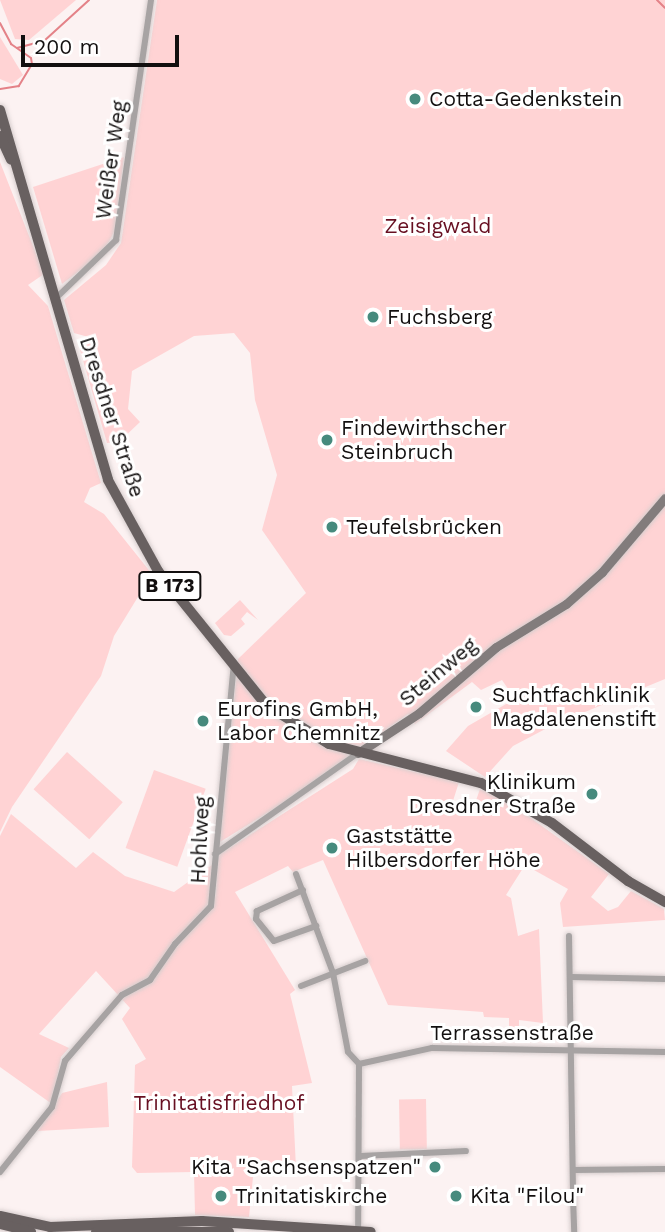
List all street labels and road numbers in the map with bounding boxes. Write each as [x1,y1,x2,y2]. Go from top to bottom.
street label: Weißer Weg [90,98,132,222]
street label: Dresdner Straße [74,333,150,501]
road number: B 173 [137,570,203,601]
street label: Steinweg [394,632,482,712]
street label: Hohlweg [185,796,215,884]
street label: Terrassenstraße [430,1020,594,1046]

